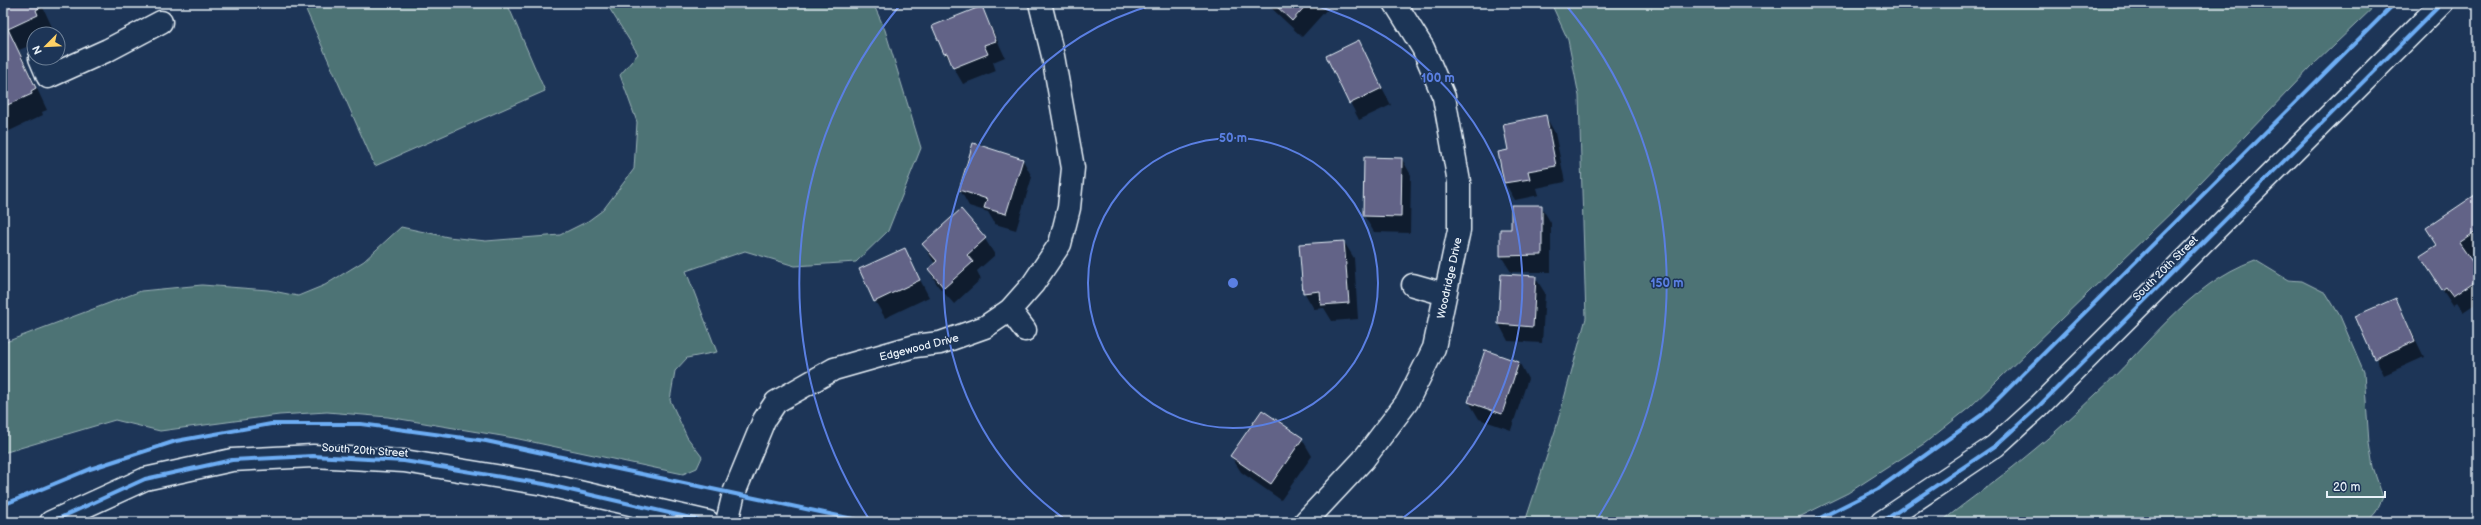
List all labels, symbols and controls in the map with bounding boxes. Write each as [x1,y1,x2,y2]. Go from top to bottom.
north arrow [26,26,66,66]
text: N [30,43,45,56]
text: 100 m [1421,71,1455,86]
text: 50 m [1219,131,1247,146]
street label: South 20th Street [2130,233,2201,304]
street label: Woodridge Drive [1435,236,1465,320]
centre of rings [1226,276,1240,290]
text: 150 m [1651,276,1683,291]
street label: Edgewood Drive [878,331,961,364]
street label: South 20th Street [321,441,409,460]
scale bar [2327,473,2385,499]
text: 20 m [2333,480,2360,495]

